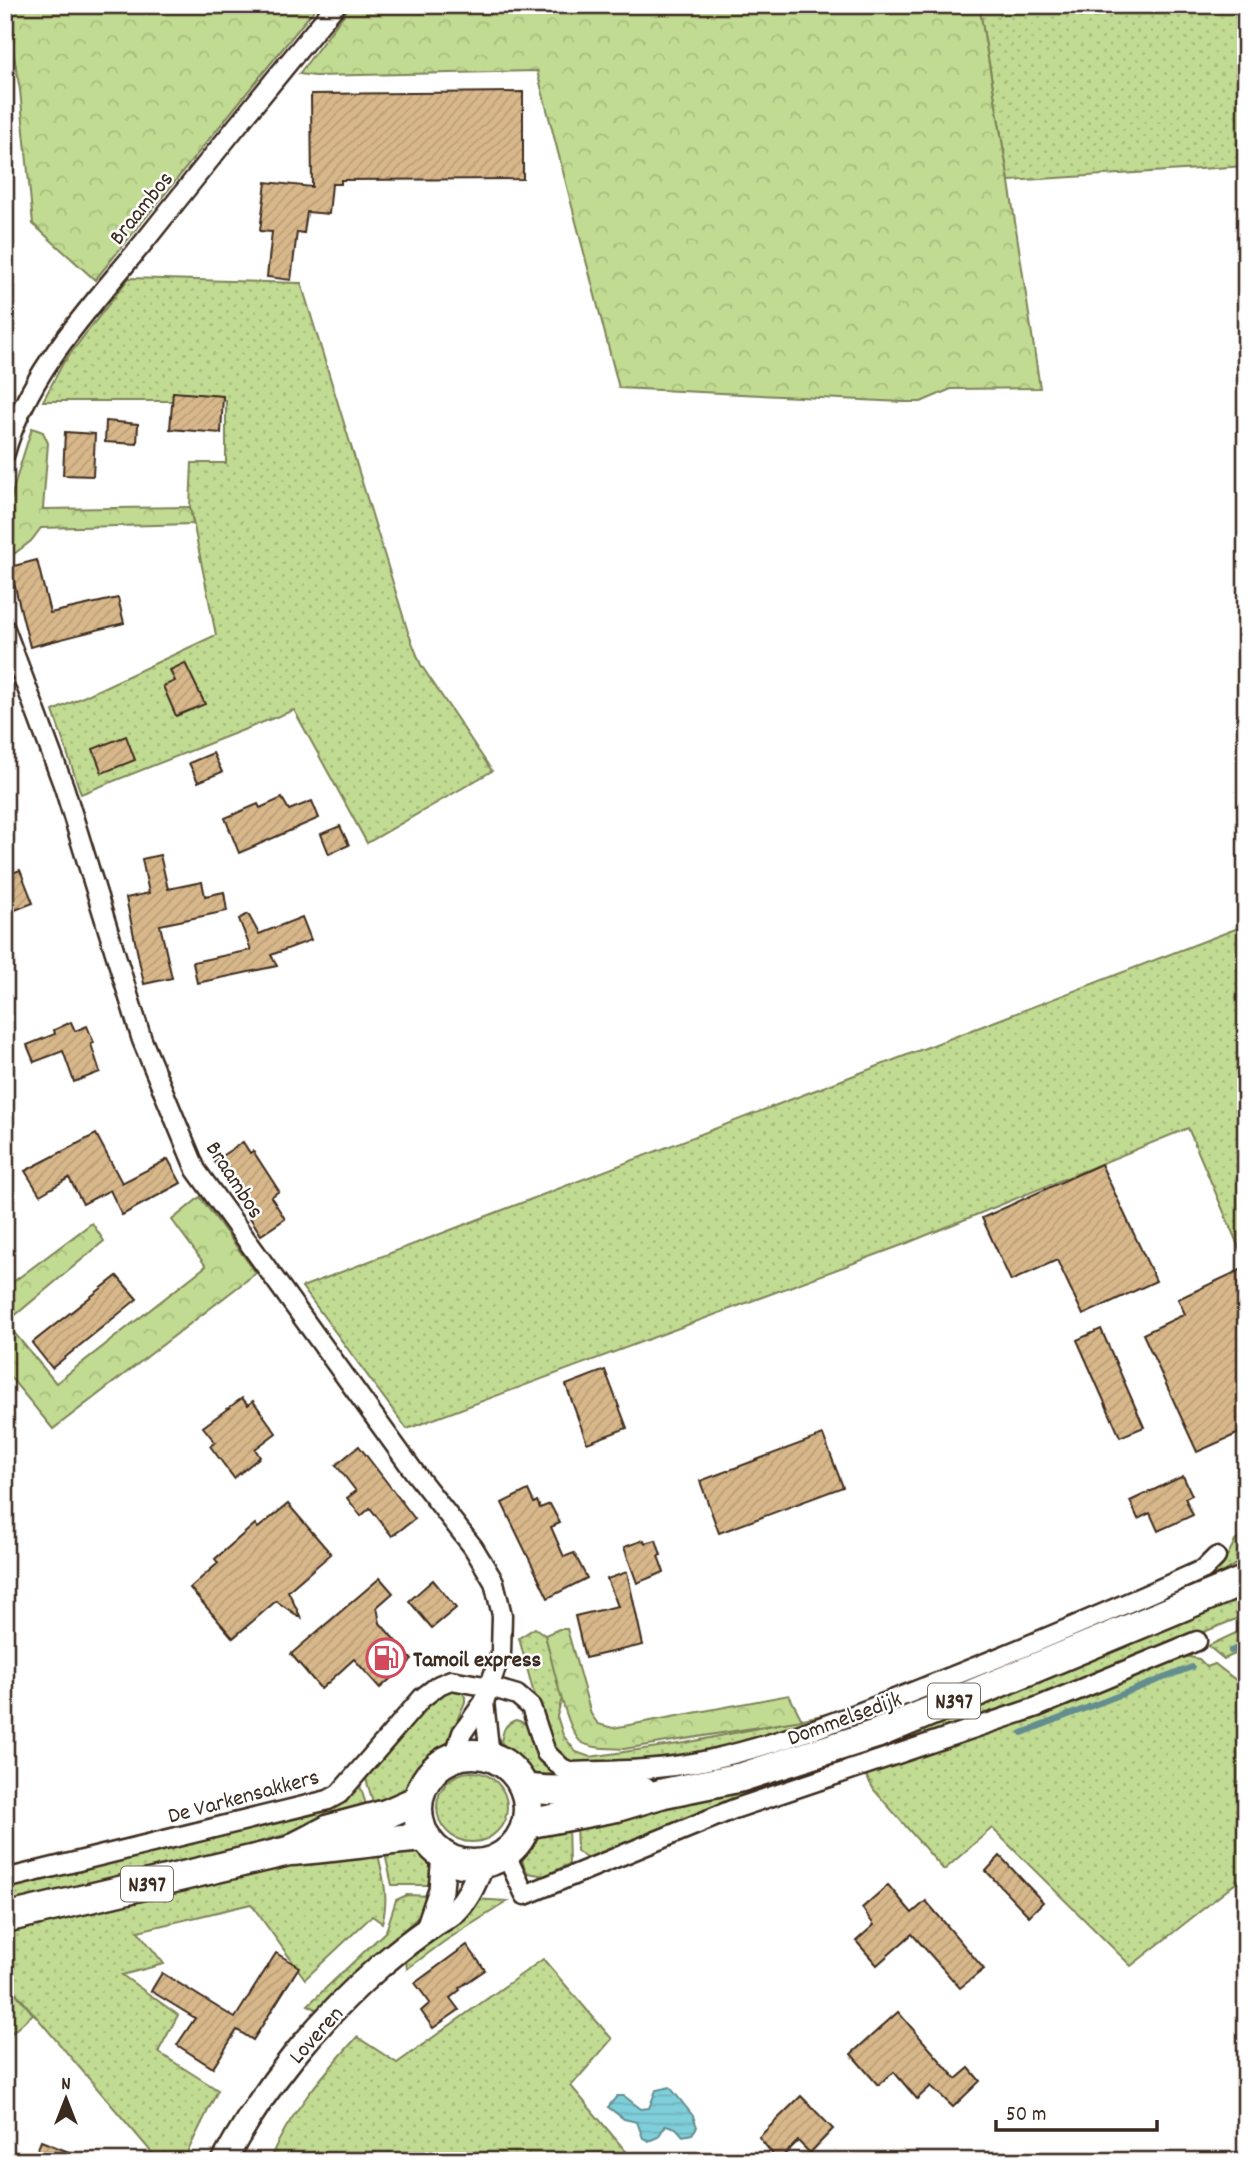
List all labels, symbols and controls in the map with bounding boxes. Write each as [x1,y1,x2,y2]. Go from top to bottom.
street label: Braambos [103,165,183,253]
street label: Braambos [196,1136,271,1226]
fuel station icon: Tamoil express [365,1637,407,1679]
place label: Tamoil express [413,1645,542,1678]
street label: Dommelsedijk [783,1684,907,1756]
road number: N397 [928,1684,980,1718]
street label: De Varkensakkers [165,1762,323,1834]
road number: N397 [121,1867,173,1902]
street label: Loveren [282,2000,353,2073]
north arrow [32,2064,102,2134]
text: N [61,2072,71,2099]
scale bar [996,2089,1156,2133]
text: 50 m [1006,2101,1046,2131]

